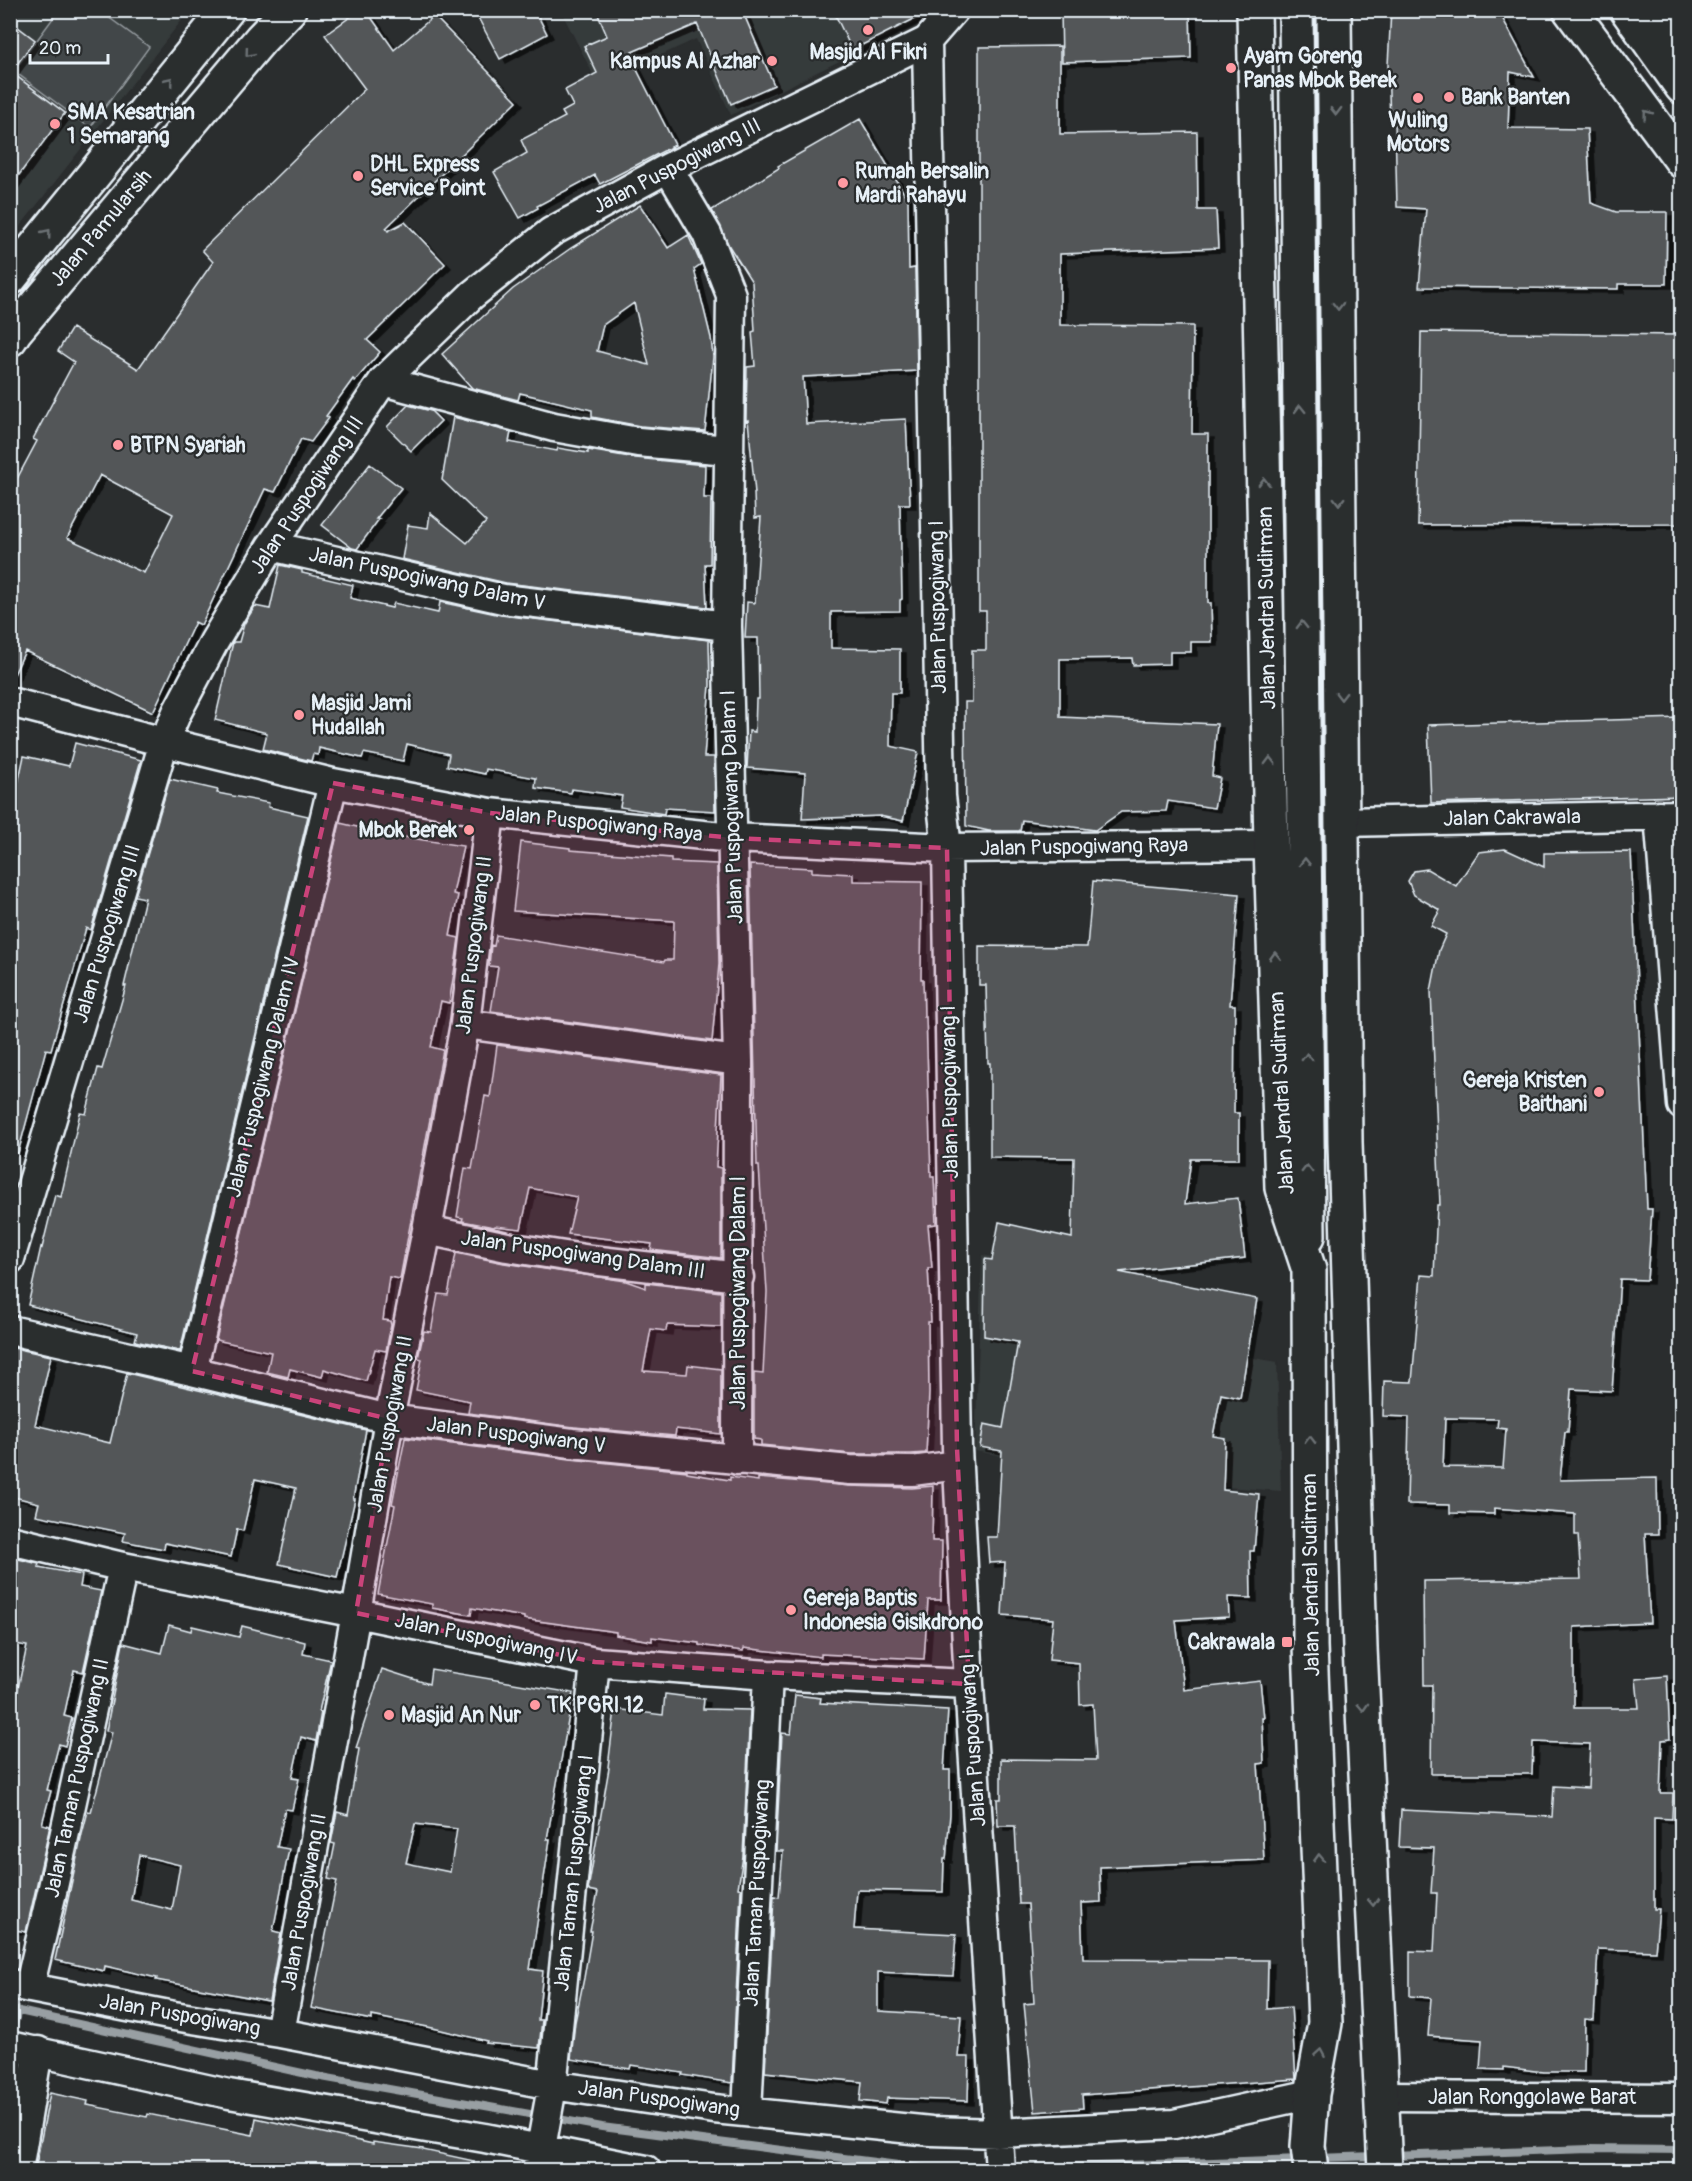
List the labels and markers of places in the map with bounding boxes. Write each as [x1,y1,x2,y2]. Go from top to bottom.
marker: Masjid Al Fikri [861,23,875,37]
place label: Masjid Al Fikri [809,39,927,66]
place label: Ayam Goreng Panas Mbok Berek [1243,43,1397,94]
place label: Kampus Al Azhar [610,48,760,75]
marker: Kampus Al Azhar [765,54,779,68]
marker: Ayam Goreng Panas Mbok Berek [1224,61,1238,75]
place label: Bank Banten [1461,84,1570,111]
marker: Bank Banten [1442,90,1456,104]
marker: Wuling Motors [1411,91,1425,105]
place label: SMA Kesatrian 1 Semarang [67,99,195,150]
place label: Wuling Motors [1386,107,1450,158]
marker: SMA Kesatrian 1 Semarang [48,117,62,131]
place label: DHL Express Service Point [370,151,486,202]
place label: Rumah Bersalin Mardi Rahayu [855,158,989,209]
marker: DHL Express Service Point [351,169,365,183]
marker: Rumah Bersalin Mardi Rahayu [836,176,850,190]
place label: BTPN Syariah [130,432,246,459]
marker: BTPN Syariah [111,438,125,452]
place label: Masjid Jami Hudallah [311,690,411,741]
marker: Masjid Jami Hudallah [292,708,306,722]
place label: Mbok Berek [359,817,457,844]
marker: Mbok Berek [462,823,476,837]
place label: Gereja Kristen Baithani [1463,1067,1587,1118]
marker: Gereja Kristen Baithani [1592,1085,1606,1099]
place label: Gereja Baptis Indonesia Gisikdrono [803,1585,984,1636]
marker: Gereja Baptis Indonesia Gisikdrono [784,1603,798,1617]
place label: Cakrawala [1188,1629,1275,1656]
marker: Cakrawala [1280,1635,1294,1649]
place label: TK PGRI 12 [546,1692,644,1719]
marker: TK PGRI 12 [528,1698,542,1712]
place label: Masjid An Nur [401,1702,522,1729]
marker: Masjid An Nur [382,1708,396,1722]

